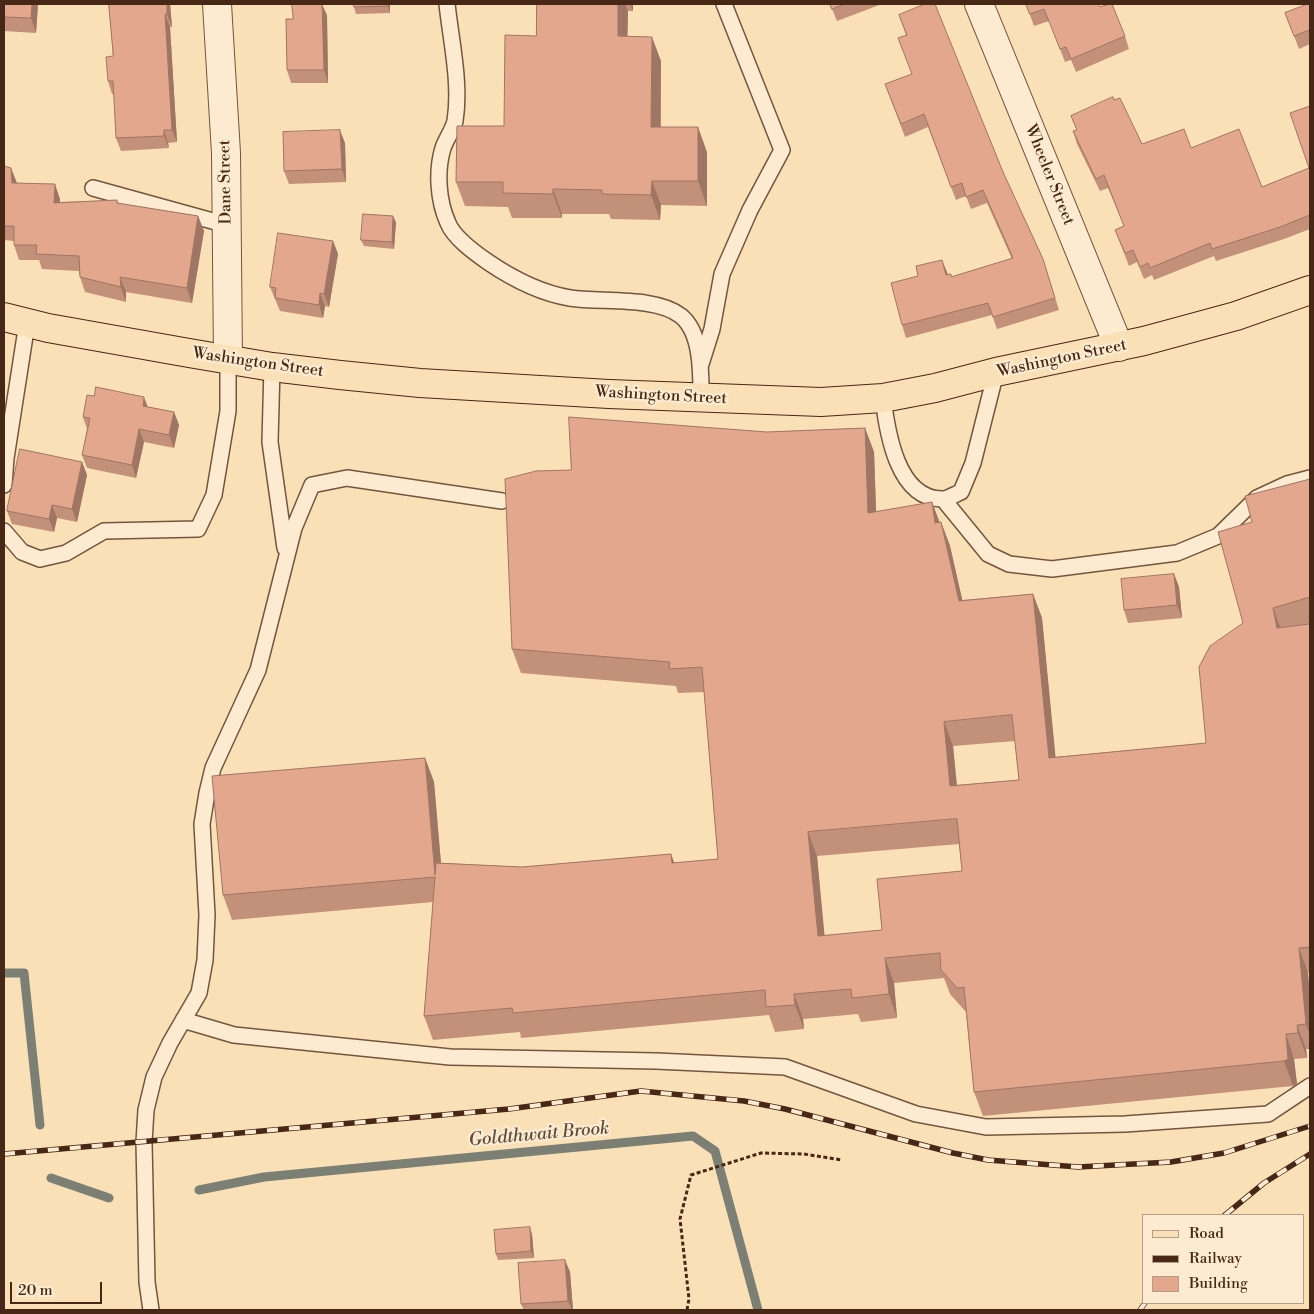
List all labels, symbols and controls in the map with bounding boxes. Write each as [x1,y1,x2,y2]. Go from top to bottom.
street label: Wheeler Street [1020,122,1078,228]
street label: Dane Street [216,139,236,225]
street label: Washington Street [995,336,1129,382]
street label: Washington Street [191,344,325,382]
street label: Washington Street [595,383,727,409]
water label: Goldthwait Brook [468,1118,610,1152]
legend [1142,1214,1304,1304]
text: Road [1189,1224,1224,1243]
text: Railway [1189,1249,1242,1268]
scale bar [12,1272,105,1304]
text: Building [1189,1274,1248,1293]
text: 20 m [18,1281,53,1300]

